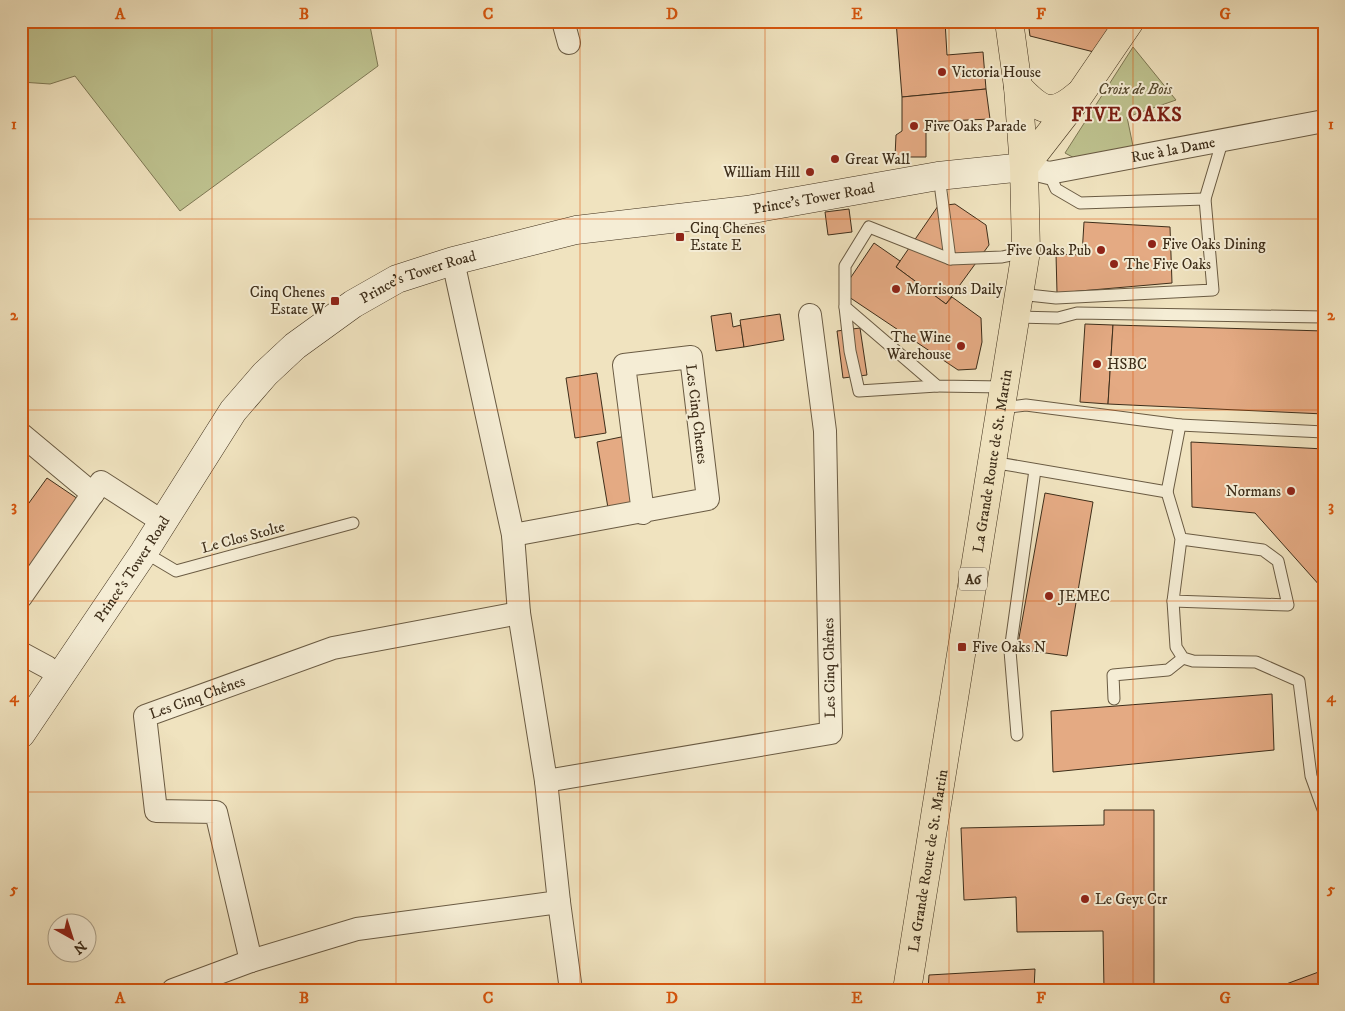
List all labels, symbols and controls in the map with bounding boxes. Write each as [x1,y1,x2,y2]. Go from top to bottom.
text: A [114,4,126,24]
text: B [299,4,309,24]
text: C [483,4,493,24]
text: D [666,4,678,24]
text: E [851,4,863,24]
text: F [1036,4,1046,24]
text: G [1219,4,1231,24]
place label: Victoria House [951,63,1041,82]
marker: Victoria House [936,66,948,78]
park label: Croix de Bois [1098,80,1172,99]
district label: FIVE OAKS [1071,103,1183,128]
text: 1 [11,114,17,134]
text: 1 [1328,114,1334,134]
place label: Five Oaks Parade [924,117,1026,136]
marker: Five Oaks Parade [908,120,920,132]
street label: Rue à la Dame [1129,133,1217,167]
place label: Great Wall [845,150,910,169]
marker: Great Wall [829,153,841,165]
place label: William Hill [722,163,800,182]
marker: William Hill [804,166,816,178]
street label: Prince's Tower Road [751,178,876,219]
place label: Cinq Chenes Estate E [690,219,765,255]
marker: Cinq Chenes Estate E [674,231,686,243]
place label: Five Oaks Dining [1162,235,1266,254]
marker: Five Oaks Dining [1146,238,1158,250]
place label: Five Oaks Pub [1006,241,1091,260]
marker: Five Oaks Pub [1095,244,1107,256]
street label: Prince's Tower Road [357,246,478,308]
place label: The Five Oaks [1124,255,1211,274]
marker: The Five Oaks [1108,258,1120,270]
place label: Morrisons Daily [906,280,1004,299]
place label: Cinq Chenes Estate W [250,283,325,319]
marker: Morrisons Daily [890,283,902,295]
marker: Cinq Chenes Estate W [329,295,341,307]
text: 2 [10,305,19,325]
text: 2 [1327,305,1336,325]
place label: The Wine Warehouse [885,328,951,364]
marker: The Wine Warehouse [955,340,967,352]
place label: HSBC [1107,355,1147,374]
marker: HSBC [1091,358,1103,370]
street label: Les Cinq Chenes [681,363,712,465]
street label: La Grande Route de St. Martin [969,368,1017,554]
place label: Normans [1226,482,1281,501]
marker: Normans [1285,485,1297,497]
text: 3 [11,496,17,516]
text: 3 [1328,496,1334,516]
street label: Prince's Tower Road [90,512,175,626]
street label: Le Clos Stolte [199,517,287,558]
road number: A6 [959,568,987,590]
place label: JEMEC [1057,587,1110,606]
marker: JEMEC [1043,590,1055,602]
street label: Les Cinq Chênes [819,618,840,718]
place label: Five Oaks N [972,638,1046,657]
marker: Five Oaks N [956,641,968,653]
street label: Les Cinq Chênes [147,672,248,724]
text: 4 [8,687,19,707]
text: 4 [1325,687,1336,707]
street label: La Grande Route de St. Martin [904,768,952,954]
text: 5 [9,879,18,899]
text: 5 [1326,879,1335,899]
place label: Le Geyt Ctr [1095,890,1168,909]
marker: Le Geyt Ctr [1079,893,1091,905]
north arrow [48,914,98,964]
text: N [69,937,90,958]
text: A [114,988,126,1008]
text: B [299,988,309,1008]
text: C [483,988,493,1008]
text: D [666,988,678,1008]
text: E [851,988,863,1008]
text: F [1036,988,1046,1008]
text: G [1219,988,1231,1008]

